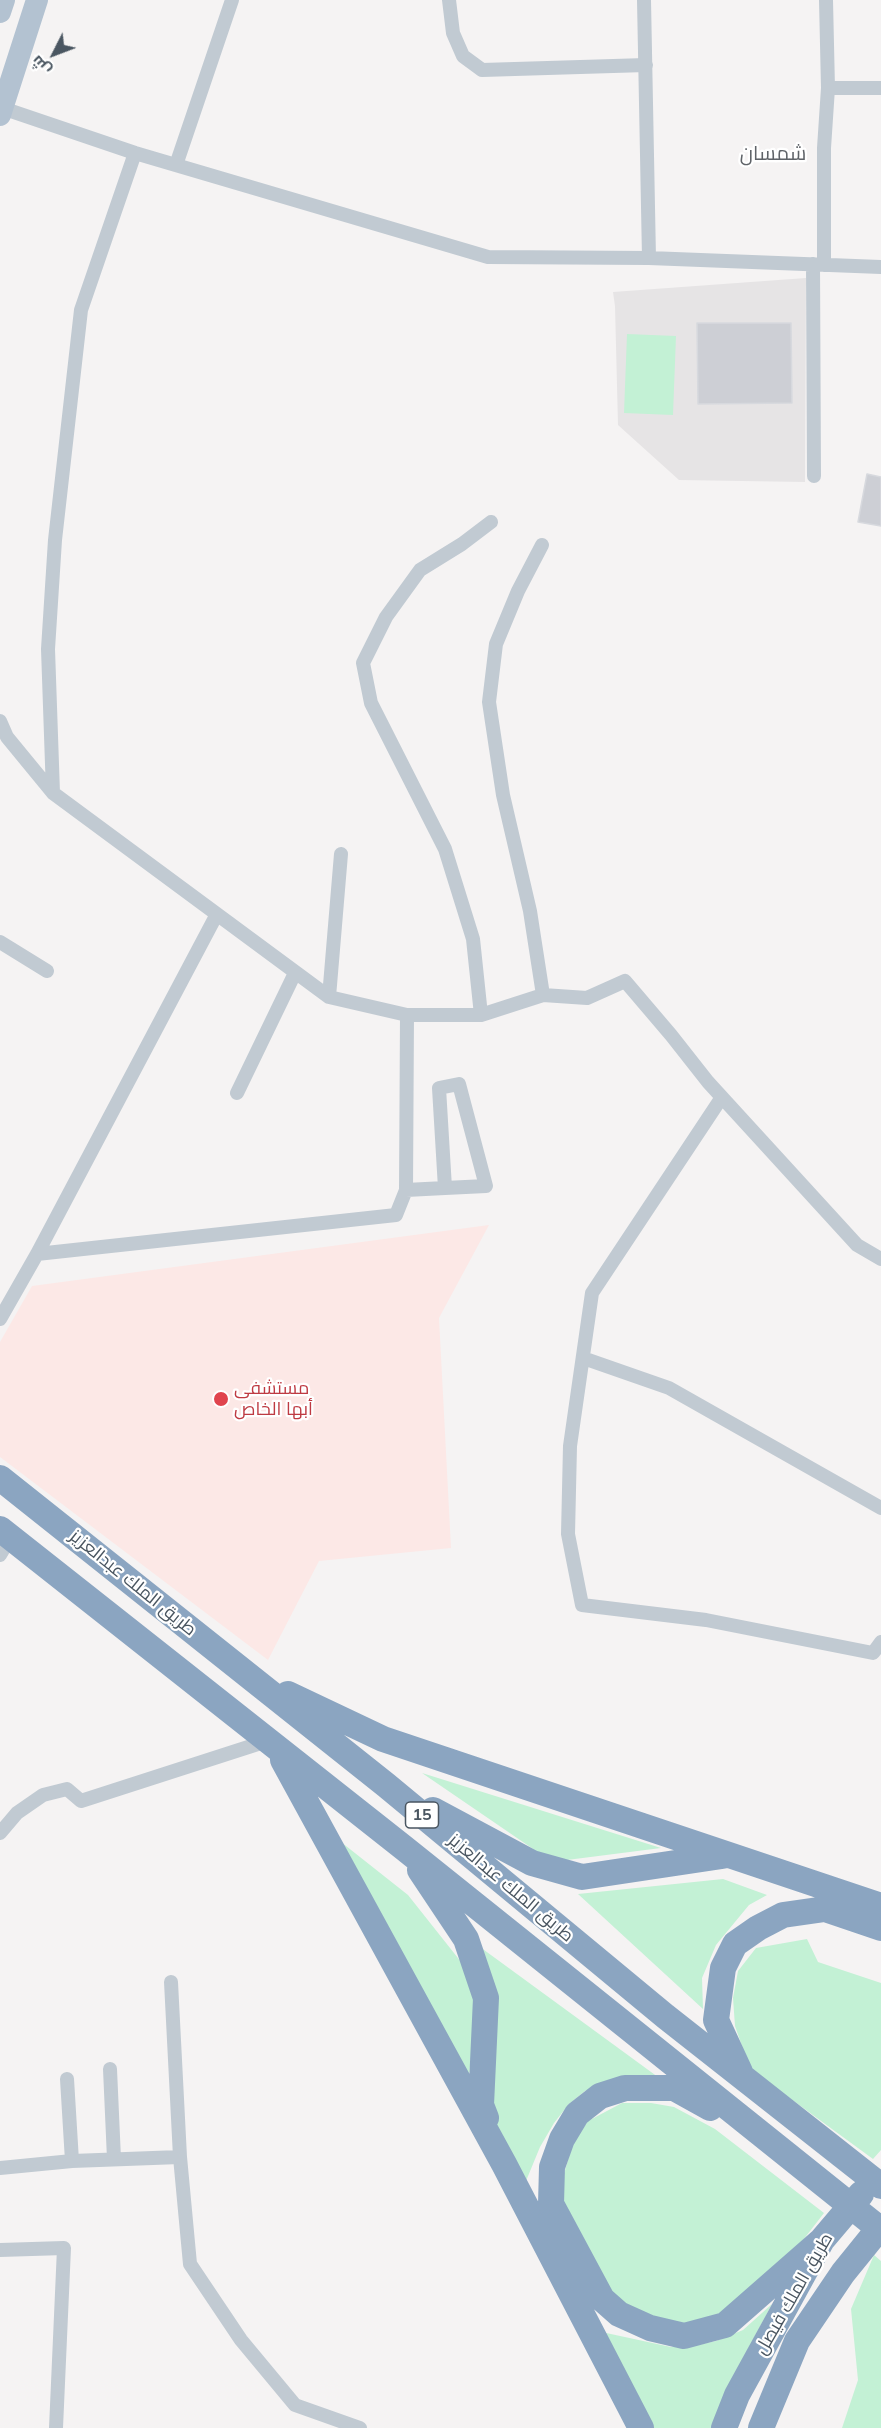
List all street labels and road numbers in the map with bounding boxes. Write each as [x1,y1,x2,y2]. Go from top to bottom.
street label: طريق الملك عبدالعزيز [65,1525,201,1641]
road number: 15 [406,1802,438,1828]
street label: طريق الملك عبدالعزيز [444,1829,578,1947]
street label: طريق الملك فيصل [750,2229,838,2359]

